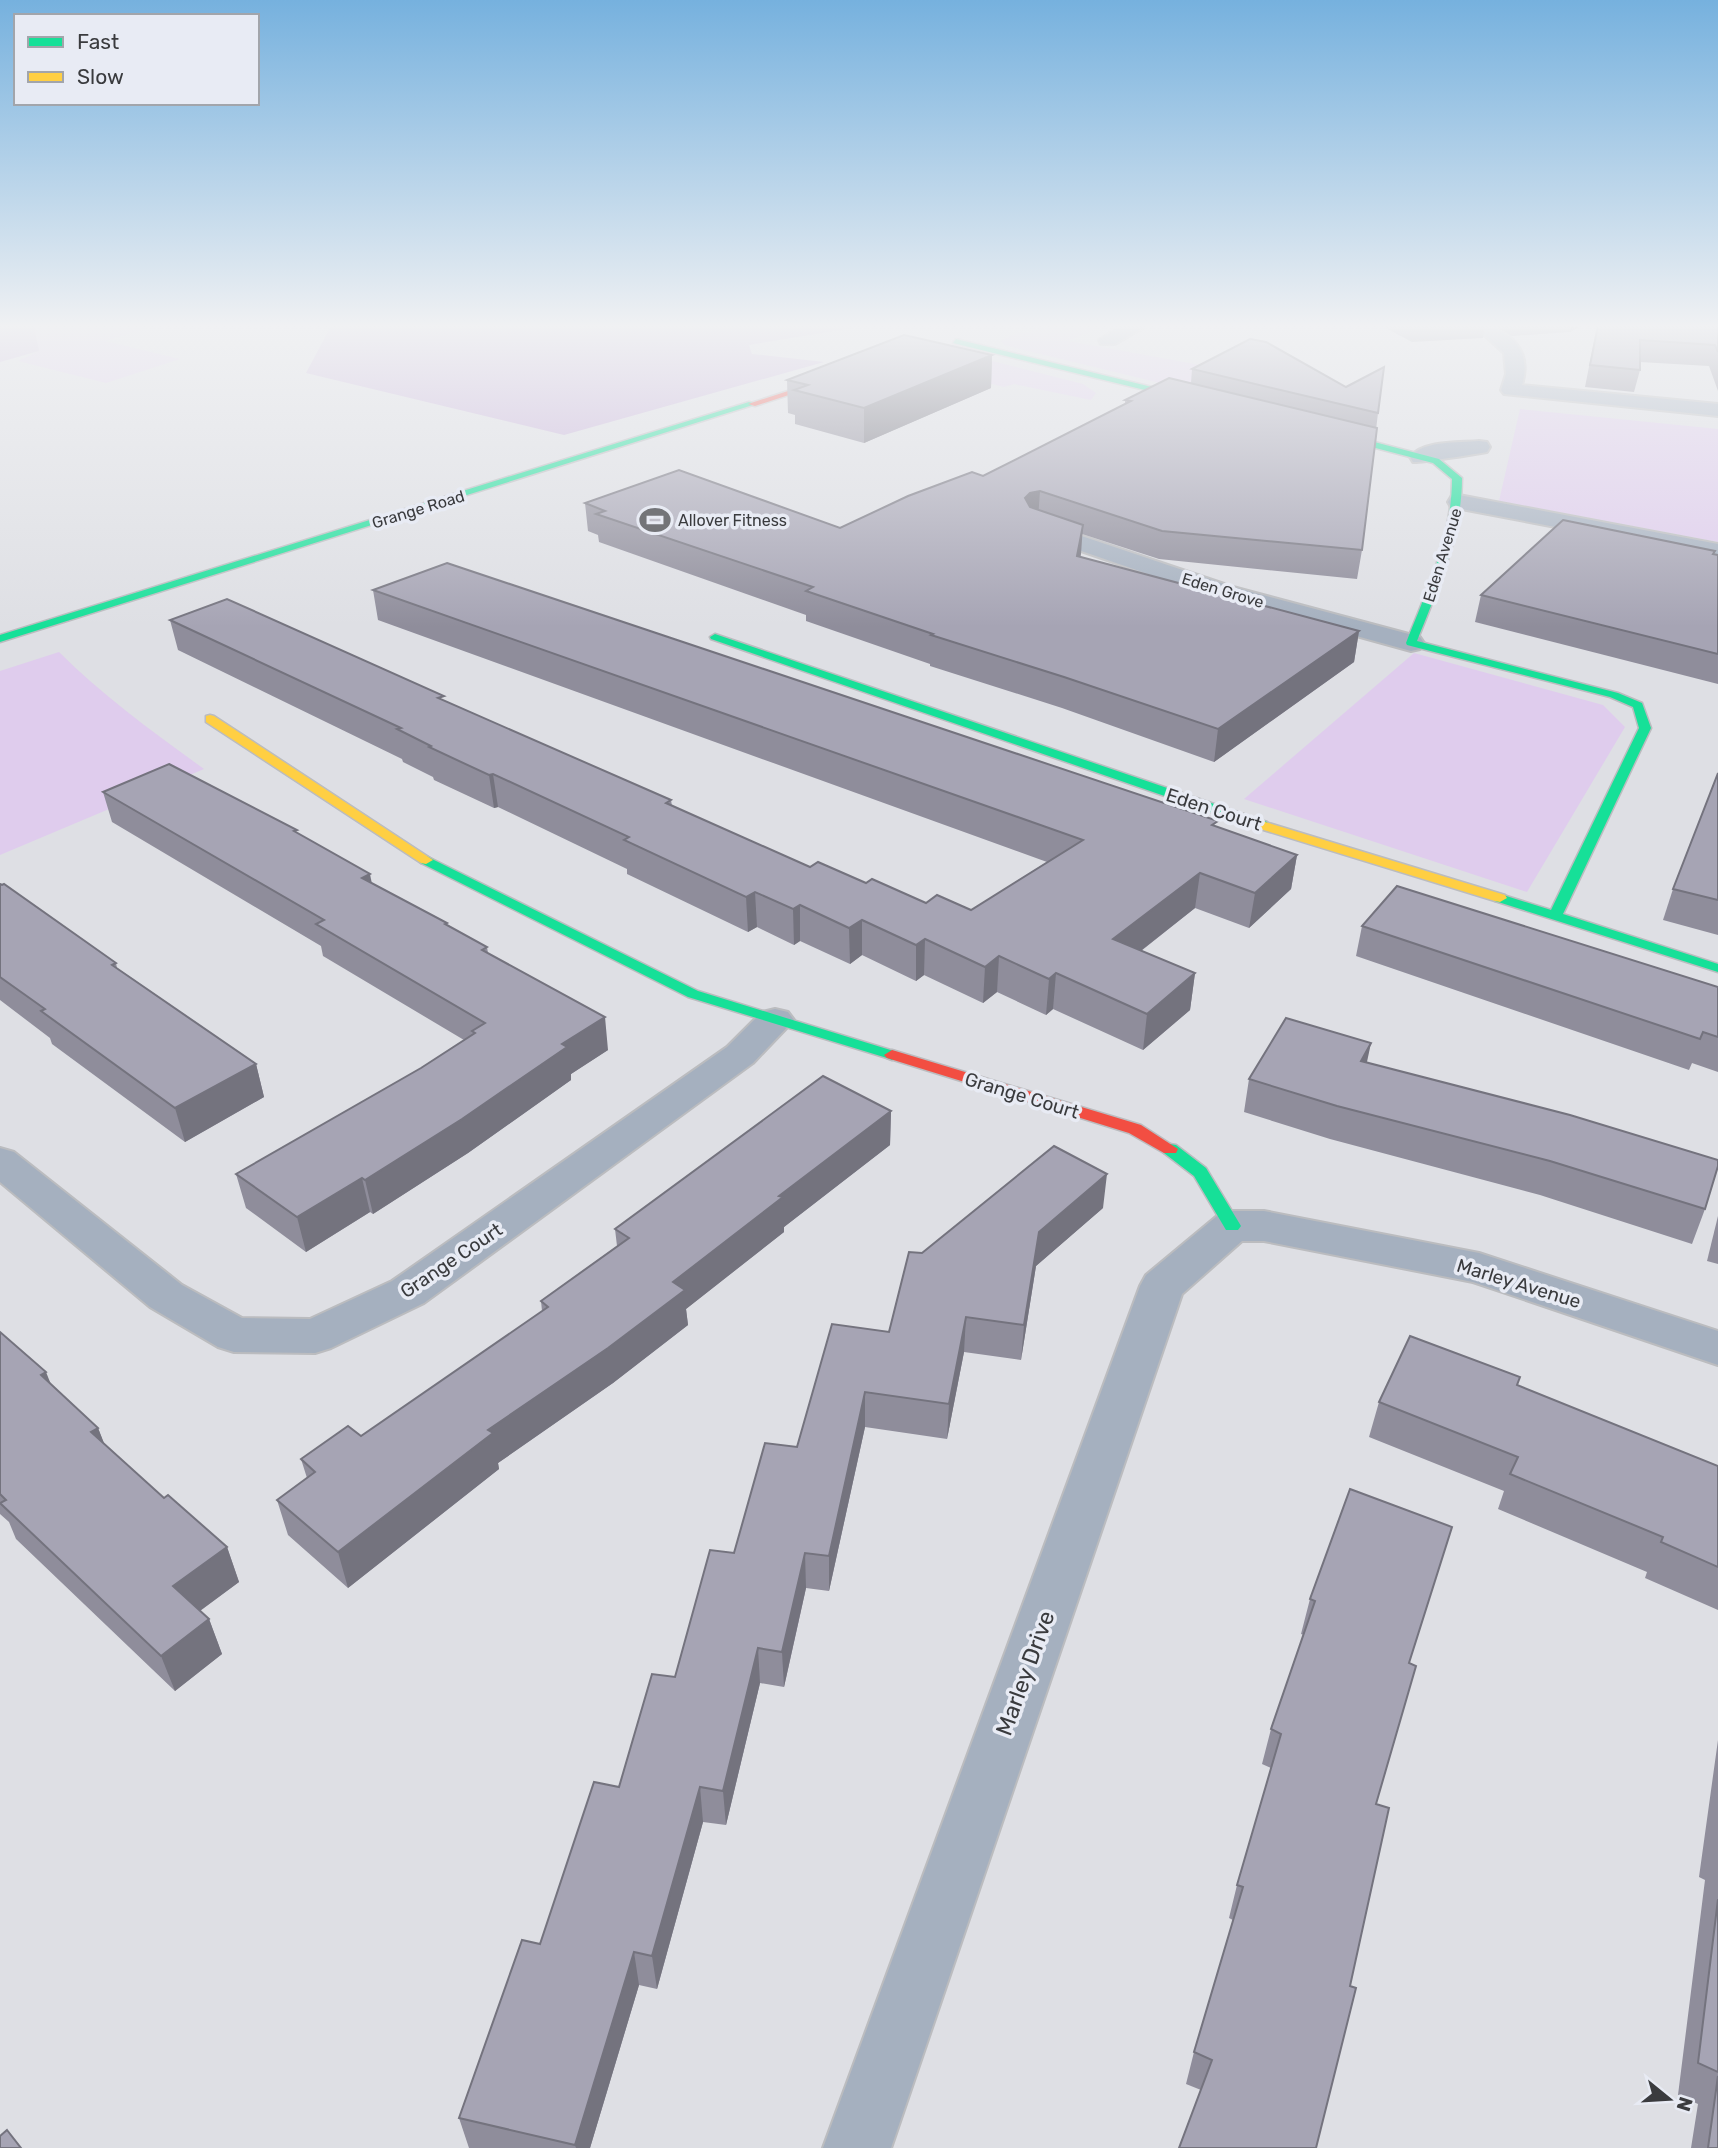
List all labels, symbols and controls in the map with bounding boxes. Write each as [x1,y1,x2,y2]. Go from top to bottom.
legend [14,14,259,105]
text: Fast [77,29,119,54]
text: Slow [77,64,124,89]
street label: Grange Road [370,486,467,533]
sports icon: Allover Fitness [638,503,672,537]
street label: Eden Avenue [1419,506,1466,604]
place label: Allover Fitness [678,511,787,530]
street label: Eden Grove [1179,569,1266,612]
street label: Eden Court [1163,783,1265,836]
street label: Grange Court [962,1067,1082,1124]
street label: Grange Court [396,1217,507,1303]
street label: Marley Avenue [1454,1254,1584,1313]
street label: Marley Drive [989,1607,1061,1739]
north arrow [1634,2064,1704,2134]
text: N [1672,2094,1698,2114]

